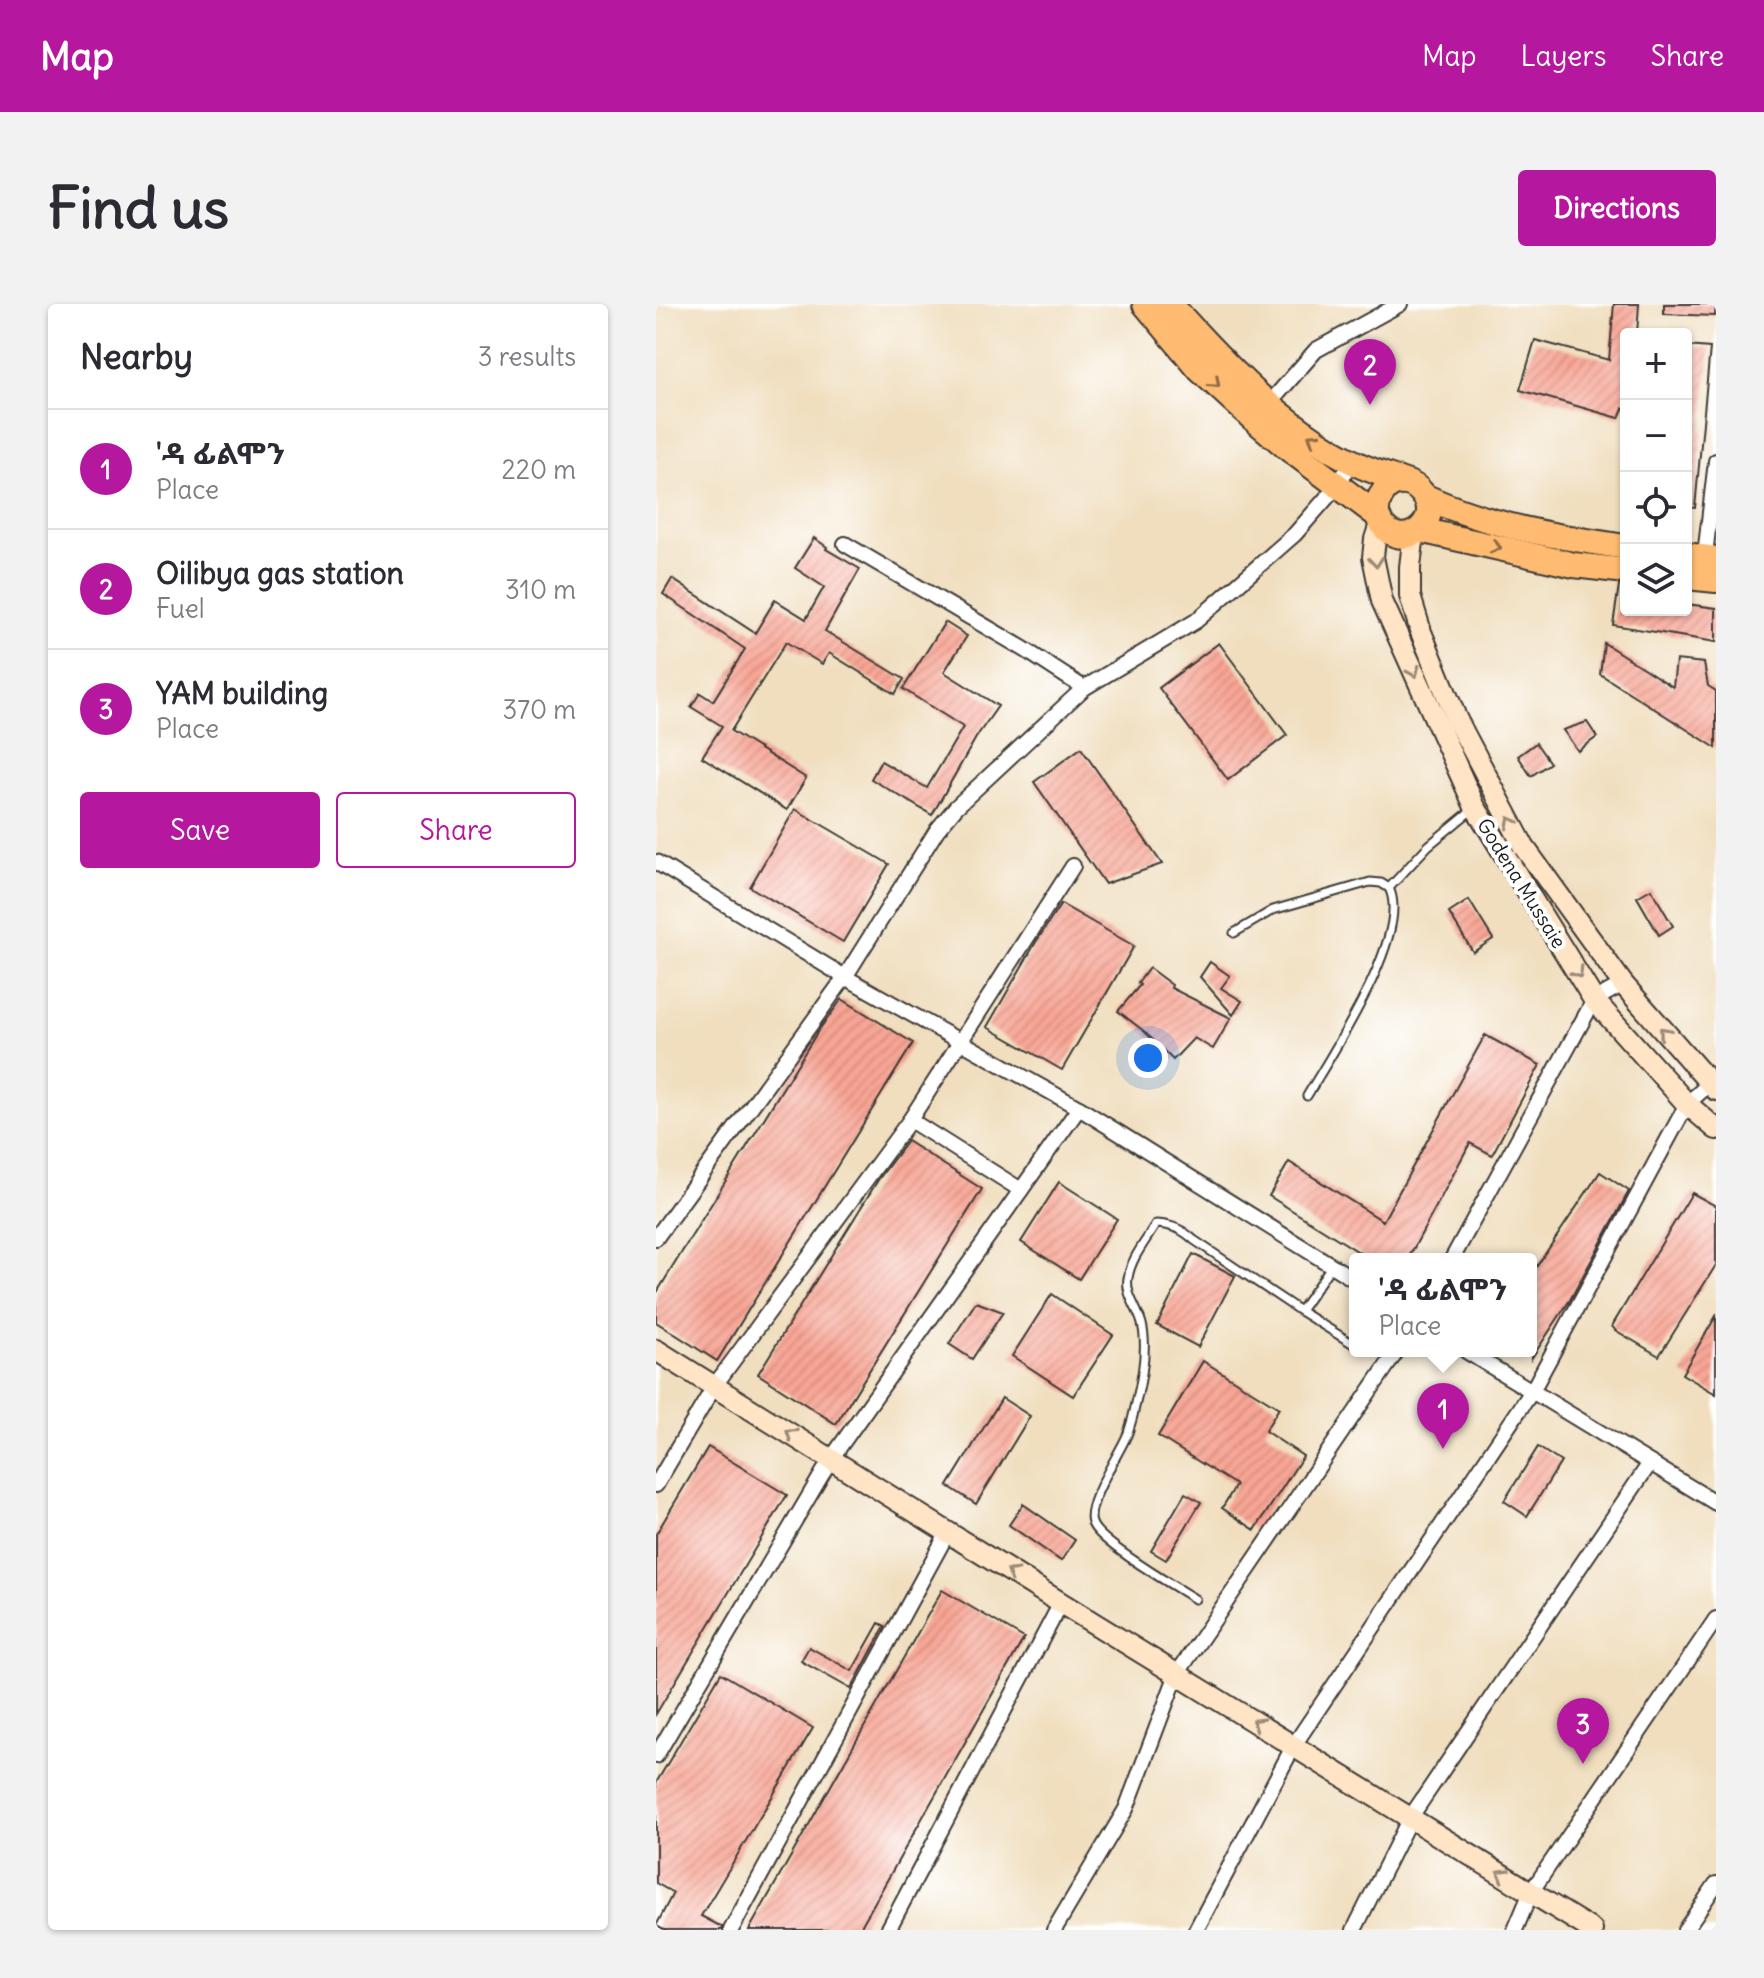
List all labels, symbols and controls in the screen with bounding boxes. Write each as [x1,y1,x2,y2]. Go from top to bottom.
text: Map [40,33,114,80]
text: Map [1422,38,1477,74]
text: Layers [1521,38,1607,74]
text: Share [1651,38,1724,74]
button: Directions [1518,170,1716,246]
text: Find us [48,173,229,243]
map controls [1620,328,1692,616]
button: + [1620,328,1692,400]
text: Nearby [80,335,193,378]
pin: 2 [1344,339,1396,405]
text: 3 results [478,340,576,373]
one-way arrow [1206,374,1220,389]
button: − [1620,400,1692,472]
one-way arrow [1308,432,1322,447]
text: 'ዳ ፊልሞን [156,434,285,472]
text: 1 [101,453,111,486]
text: 220 m [501,453,576,486]
button: locate [1620,472,1692,544]
text: Place [156,473,219,506]
one-way arrow [1488,538,1502,555]
button: layers [1620,544,1692,616]
text: Oilibya gas station [156,554,404,592]
one-way arrow [1367,556,1384,569]
text: 2 [99,573,113,606]
text: 310 m [505,573,576,606]
text: Fuel [156,592,205,625]
one-way arrow [1404,664,1420,678]
text: YAM building [156,674,328,712]
text: 3 [99,693,113,726]
text: 370 m [502,693,576,726]
text: Place [156,712,219,745]
button: Save [80,792,320,868]
button: Share [336,792,576,868]
street label: Godena Mussaie [1472,813,1572,953]
one-way arrow [1505,816,1520,831]
one-way arrow [1568,965,1583,979]
one-way arrow [1659,1026,1674,1041]
your location [1128,1038,1168,1078]
popup [1349,1253,1537,1357]
text: 'ዳ ፊልሞን [1378,1270,1508,1308]
text: Place [1378,1309,1441,1342]
pin: 1 [1417,1383,1469,1449]
one-way arrow [786,1429,800,1444]
one-way arrow [1006,1567,1020,1582]
pin: 3 [1557,1698,1609,1764]
one-way arrow [1251,1717,1266,1733]
one-way arrow [1496,1868,1511,1884]

